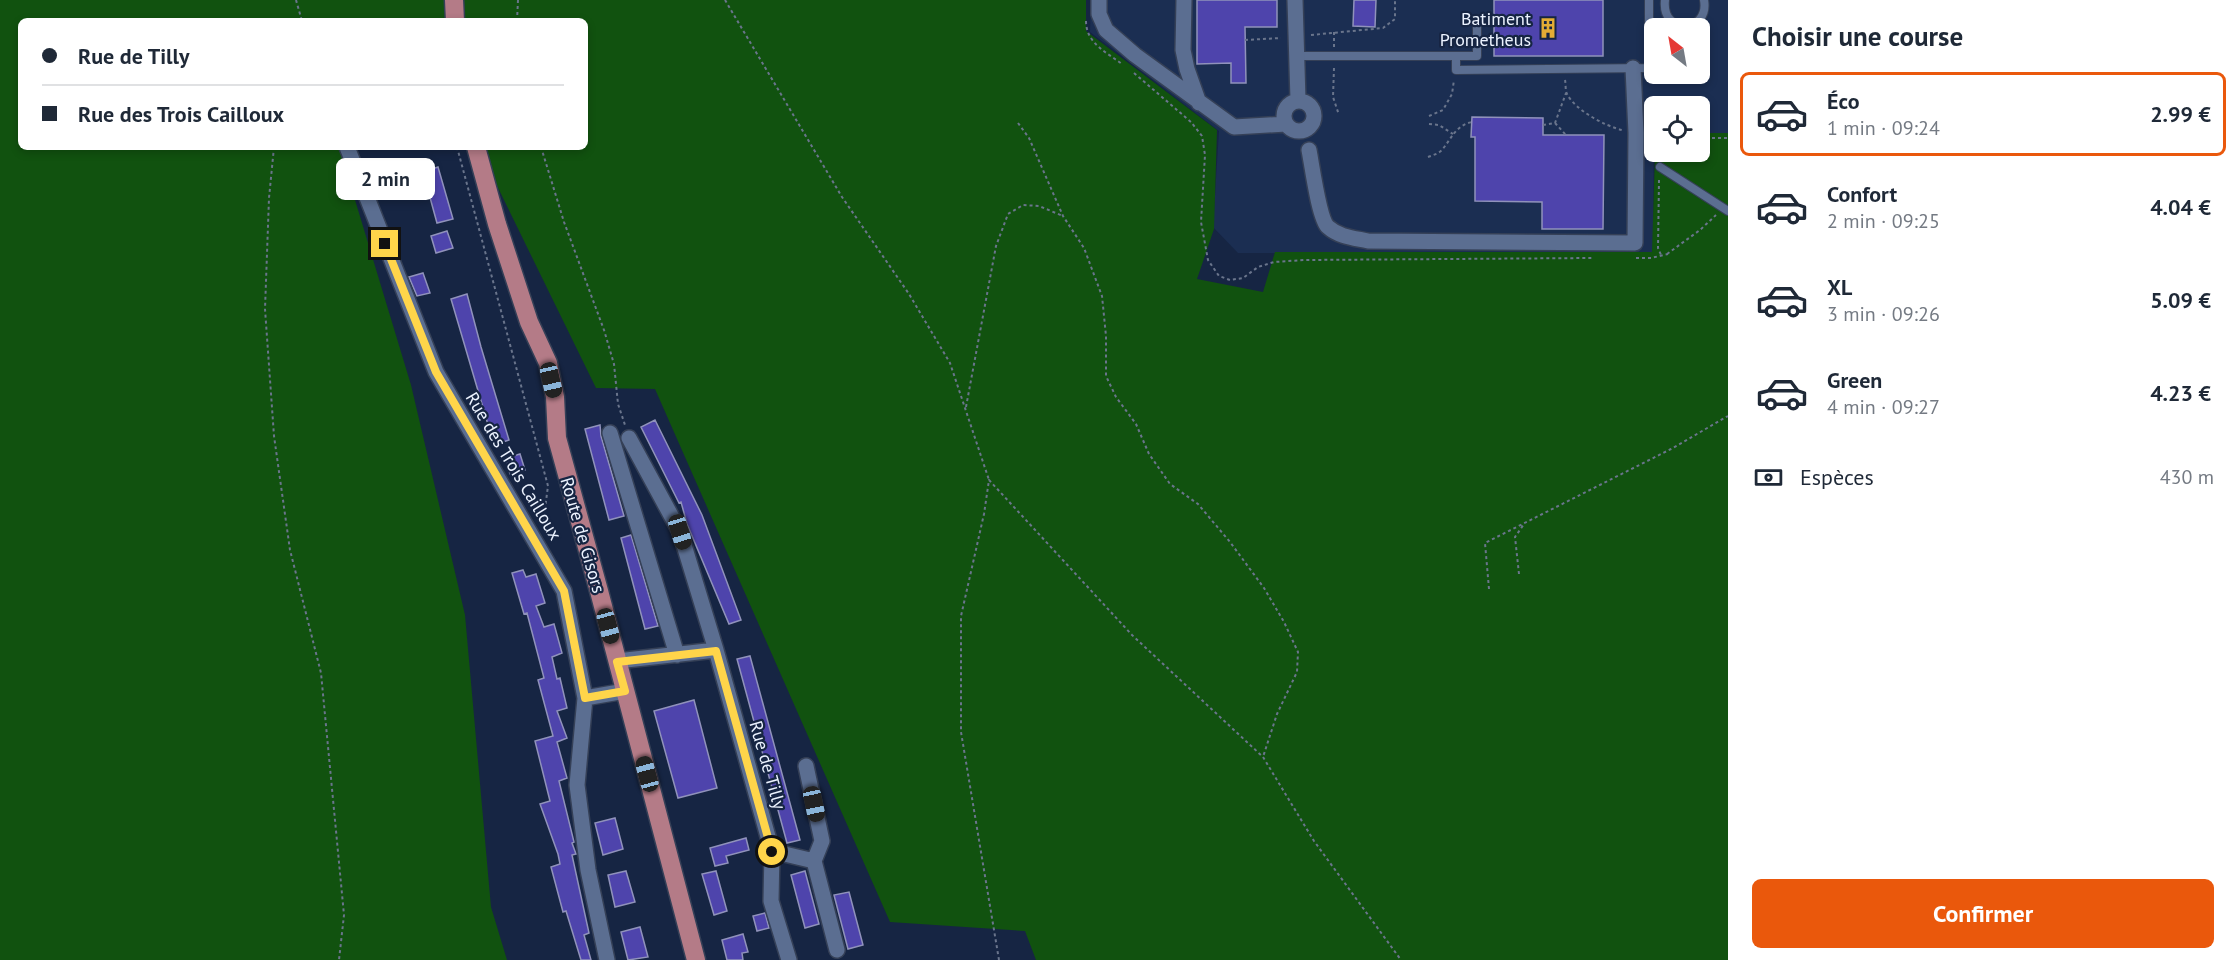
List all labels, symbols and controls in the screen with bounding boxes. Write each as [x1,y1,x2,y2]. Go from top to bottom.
place label: Batiment Prometheus [1440,7,1531,51]
building icon: Batiment Prometheus [1536,16,1560,40]
north arrow [1644,18,1710,84]
map controls [1644,18,1710,162]
text: Choisir une course [1752,19,1963,53]
text: Rue de Tilly [78,42,190,70]
icon: car [1755,87,1809,141]
text: Éco [1827,87,1859,115]
button: locate [1644,96,1710,162]
text: Rue des Trois Cailloux [78,100,284,128]
text: 2.99 € [2150,100,2211,128]
text: 1 min · 09:24 [1827,115,1940,141]
callout: 2 min [336,157,434,199]
text: 2 min [361,166,410,192]
icon: car [1755,180,1809,234]
text: Confort [1827,180,1897,208]
text: 4.04 € [2150,193,2211,221]
text: 2 min · 09:25 [1827,208,1940,234]
route end [371,230,398,257]
icon: car [1755,273,1809,327]
text: XL [1827,273,1852,301]
text: 5.09 € [2150,286,2211,314]
text: 3 min · 09:26 [1827,301,1940,327]
car [538,360,564,400]
icon: car [1755,366,1809,420]
text: Green [1827,366,1882,394]
text: 4.23 € [2150,379,2211,407]
street label: Rue des Trois Cailloux [461,388,567,544]
text: 4 min · 09:27 [1827,394,1940,420]
icon: cash [1752,461,1785,494]
text: Espèces [1800,463,1874,491]
text: 430 m [2160,464,2214,490]
street label: Route de Gisors [555,474,611,596]
car [666,512,694,552]
car [595,606,621,646]
street label: Rue de Tilly [744,718,792,812]
car [634,754,660,794]
car [801,785,827,823]
route start [758,838,785,865]
button: Confirmer [1752,879,2214,948]

